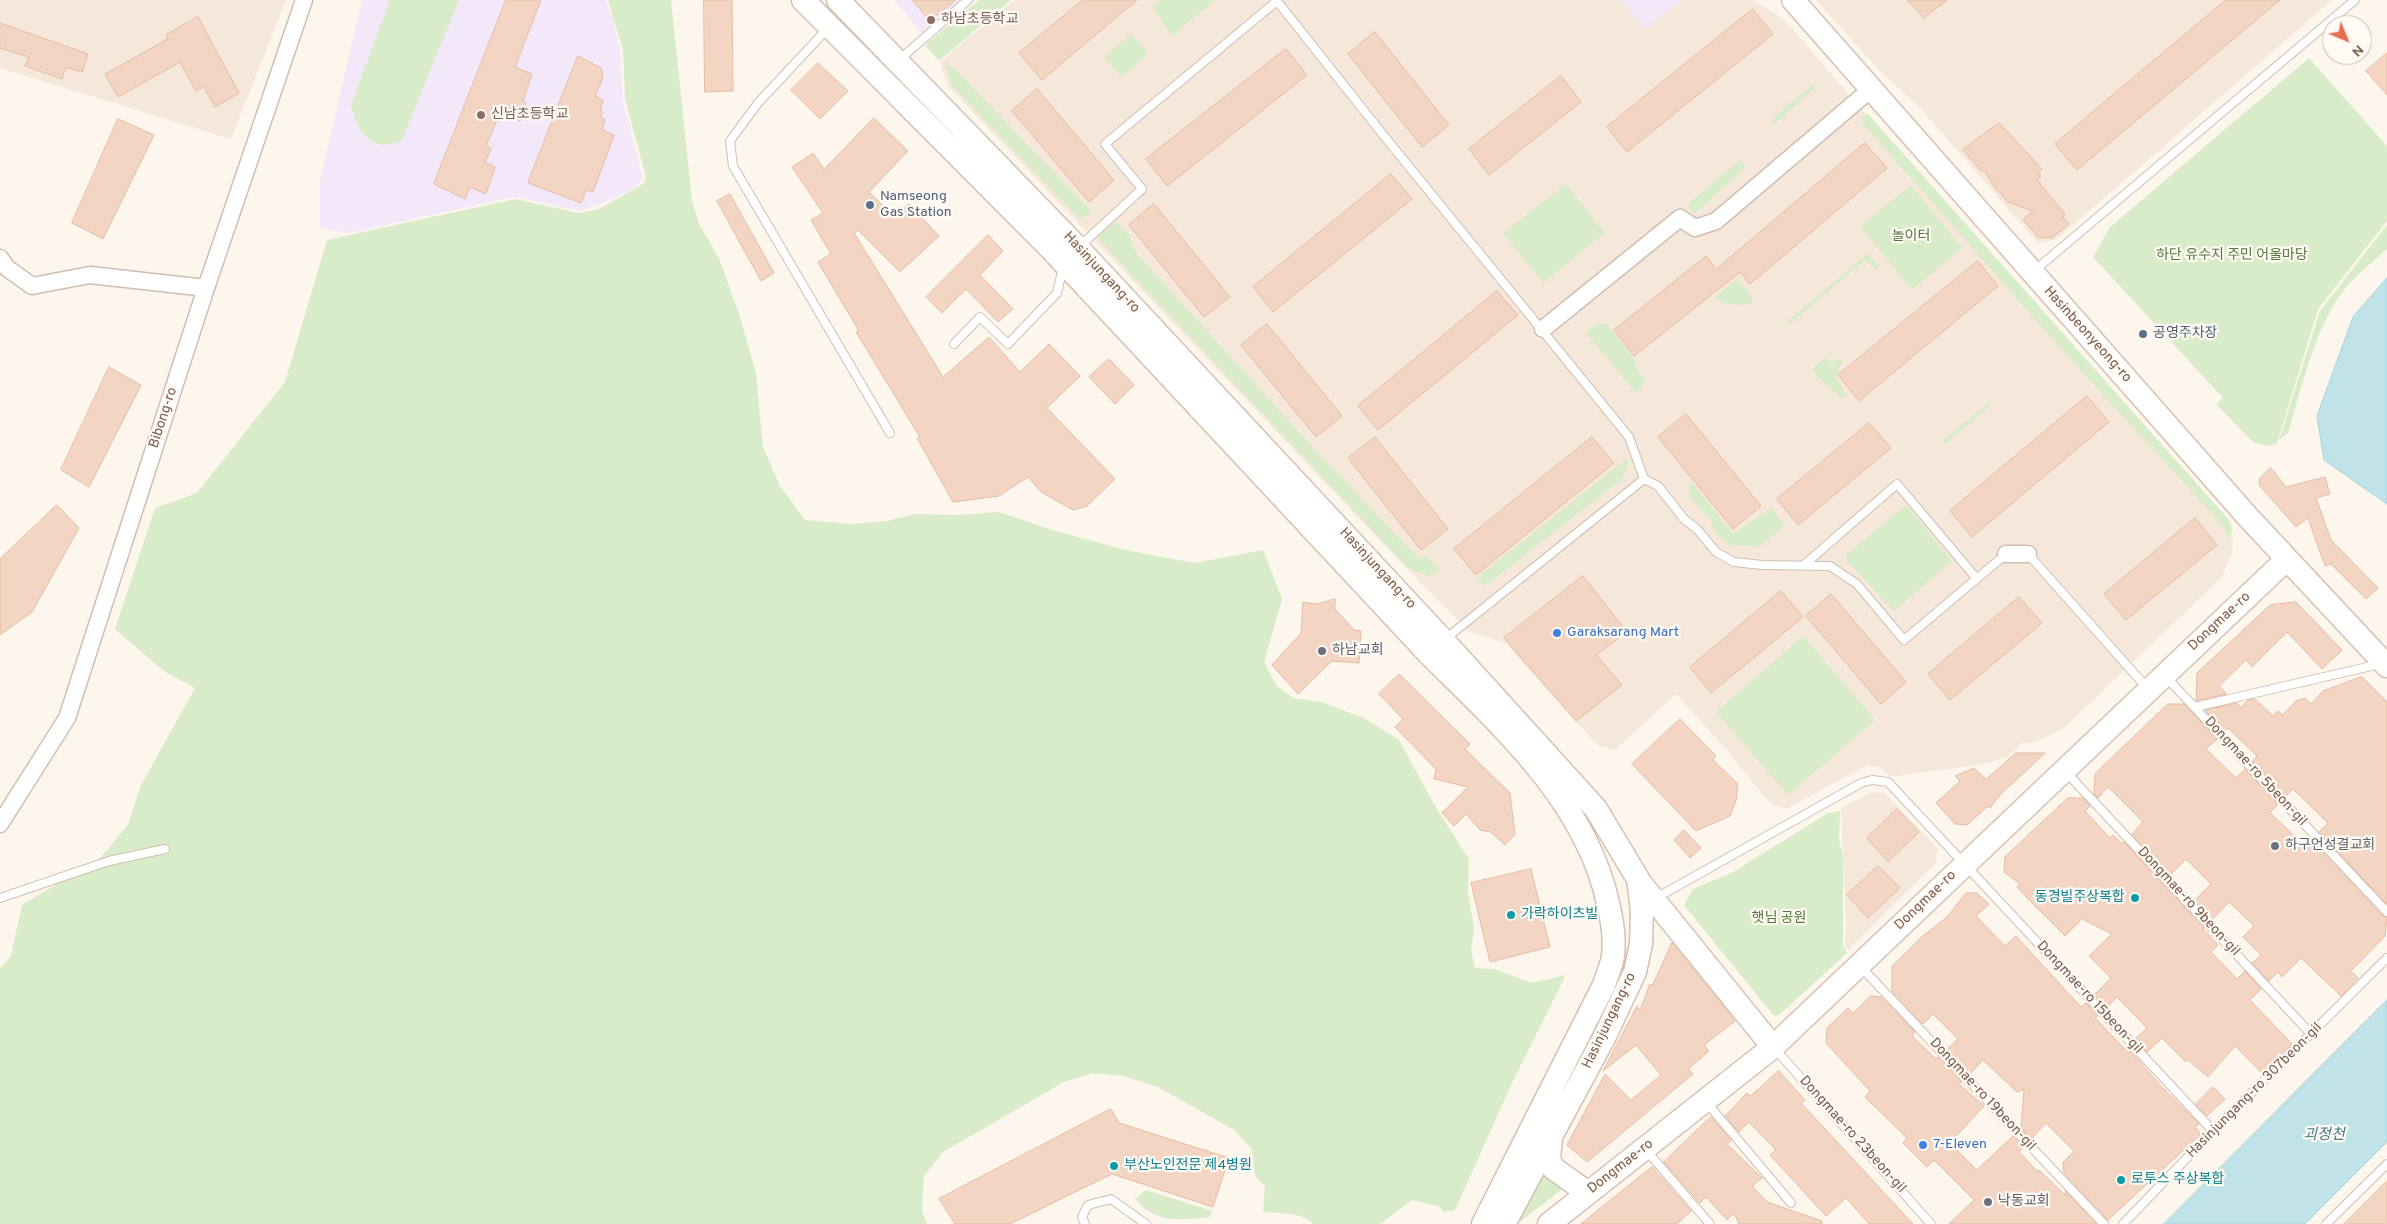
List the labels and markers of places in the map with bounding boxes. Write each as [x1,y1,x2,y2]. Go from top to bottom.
place label: 하남초등학교 [941,12,1018,28]
marker: 하남초등학교 [925,14,937,26]
place label: 신남초등학교 [491,107,568,123]
marker: 신남초등학교 [475,109,487,121]
place label: Namseong Gas Station [880,189,952,222]
marker: Namseong Gas Station [864,199,876,211]
place label: 공영주차장 [2153,326,2217,342]
marker: 공영주차장 [2137,328,2149,340]
place label: Garaksarang Mart [1567,625,1679,641]
marker: Garaksarang Mart [1551,627,1563,639]
place label: 하남교회 [1332,643,1384,659]
marker: 하남교회 [1316,645,1328,657]
place label: 하구언성결교회 [2285,838,2375,854]
marker: 하구언성결교회 [2269,840,2281,852]
place label: 동경빌주상복합 [2035,890,2125,906]
marker: 동경빌주상복합 [2129,892,2141,904]
place label: 가락하이츠빌 [1521,907,1598,923]
marker: 가락하이츠빌 [1505,909,1517,921]
place label: 7-Eleven [1933,1137,1987,1153]
marker: 7-Eleven [1917,1139,1929,1151]
place label: 부산노인전문 제4병원 [1124,1158,1252,1174]
marker: 부산노인전문 제4병원 [1108,1160,1120,1172]
place label: 로투스 주상복합 [2131,1172,2224,1188]
marker: 로투스 주상복합 [2115,1174,2127,1186]
place label: 낙동교회 [1998,1194,2050,1210]
marker: 낙동교회 [1982,1196,1994,1208]

